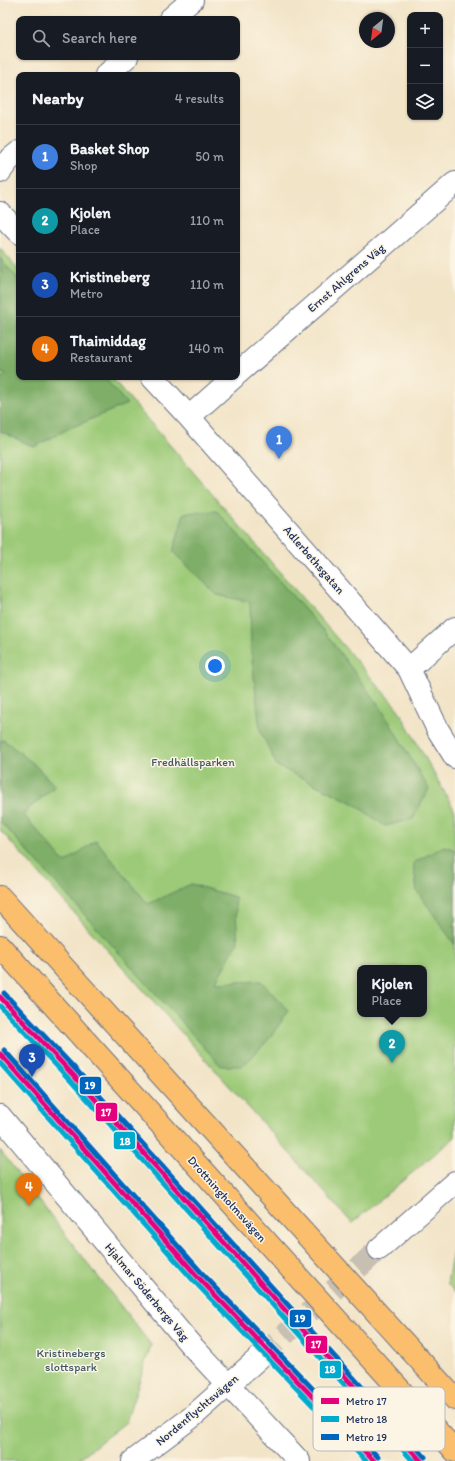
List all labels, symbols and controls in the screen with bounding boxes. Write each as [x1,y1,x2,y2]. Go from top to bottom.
north arrow [359,12,395,48]
map controls [407,12,443,120]
button: + [407,12,443,48]
search box [16,16,240,60]
icon: search [30,27,52,49]
text: Search here [62,29,137,47]
button: − [407,48,443,84]
button: layers [407,84,443,120]
text: Nearby [32,88,84,108]
text: 4 results [175,91,224,106]
text: Basket Shop [70,140,150,158]
text: 1 [42,149,48,164]
text: 50 m [195,149,224,164]
text: Shop [70,158,97,173]
text: Kjolen [70,204,111,222]
text: 2 [42,213,48,228]
text: 110 m [190,213,224,228]
text: Place [70,222,100,237]
street label: Ernst Ahlgrens Väg [305,240,388,315]
text: Kristineberg [70,268,150,286]
text: 3 [41,277,49,292]
text: 110 m [190,277,224,292]
text: Metro [70,286,103,301]
text: Thaimiddag [70,332,146,350]
text: 4 [41,341,49,356]
text: 140 m [188,341,224,356]
text: Restaurant [70,350,132,365]
pin: 1 [266,426,292,459]
street label: Adlerbethsgatan [280,523,348,597]
your location [205,656,225,676]
park label: Fredhällsparken [151,755,235,769]
popup [357,965,427,1017]
text: Kjolen [372,975,412,993]
text: Place [372,993,402,1008]
pin: 2 [379,1030,405,1063]
pin: 3 [19,1044,45,1077]
line badge: 19 [79,1076,102,1095]
text: 19 [85,1079,96,1092]
line badge: 17 [95,1102,118,1122]
text: 17 [101,1106,112,1119]
line badge: 18 [113,1131,136,1150]
text: 18 [119,1135,131,1148]
street label: Drottningholmsvägen [185,1153,270,1245]
pin: 4 [16,1173,42,1206]
street label: Hjalmar Söderbergs Väg [102,1240,193,1345]
line badge: 19 [289,1309,312,1328]
text: 19 [295,1312,306,1325]
line badge: 17 [305,1335,328,1354]
text: 17 [311,1338,322,1351]
park label: Kristinebergs slottspark [36,1346,106,1374]
line badge: 18 [319,1360,342,1379]
text: 18 [324,1363,336,1376]
street label: Nordenflychtsvägen [153,1371,241,1449]
legend [313,1387,445,1451]
text: Metro 17 [346,1395,387,1408]
text: Metro 18 [346,1413,387,1426]
text: Metro 19 [346,1431,387,1444]

